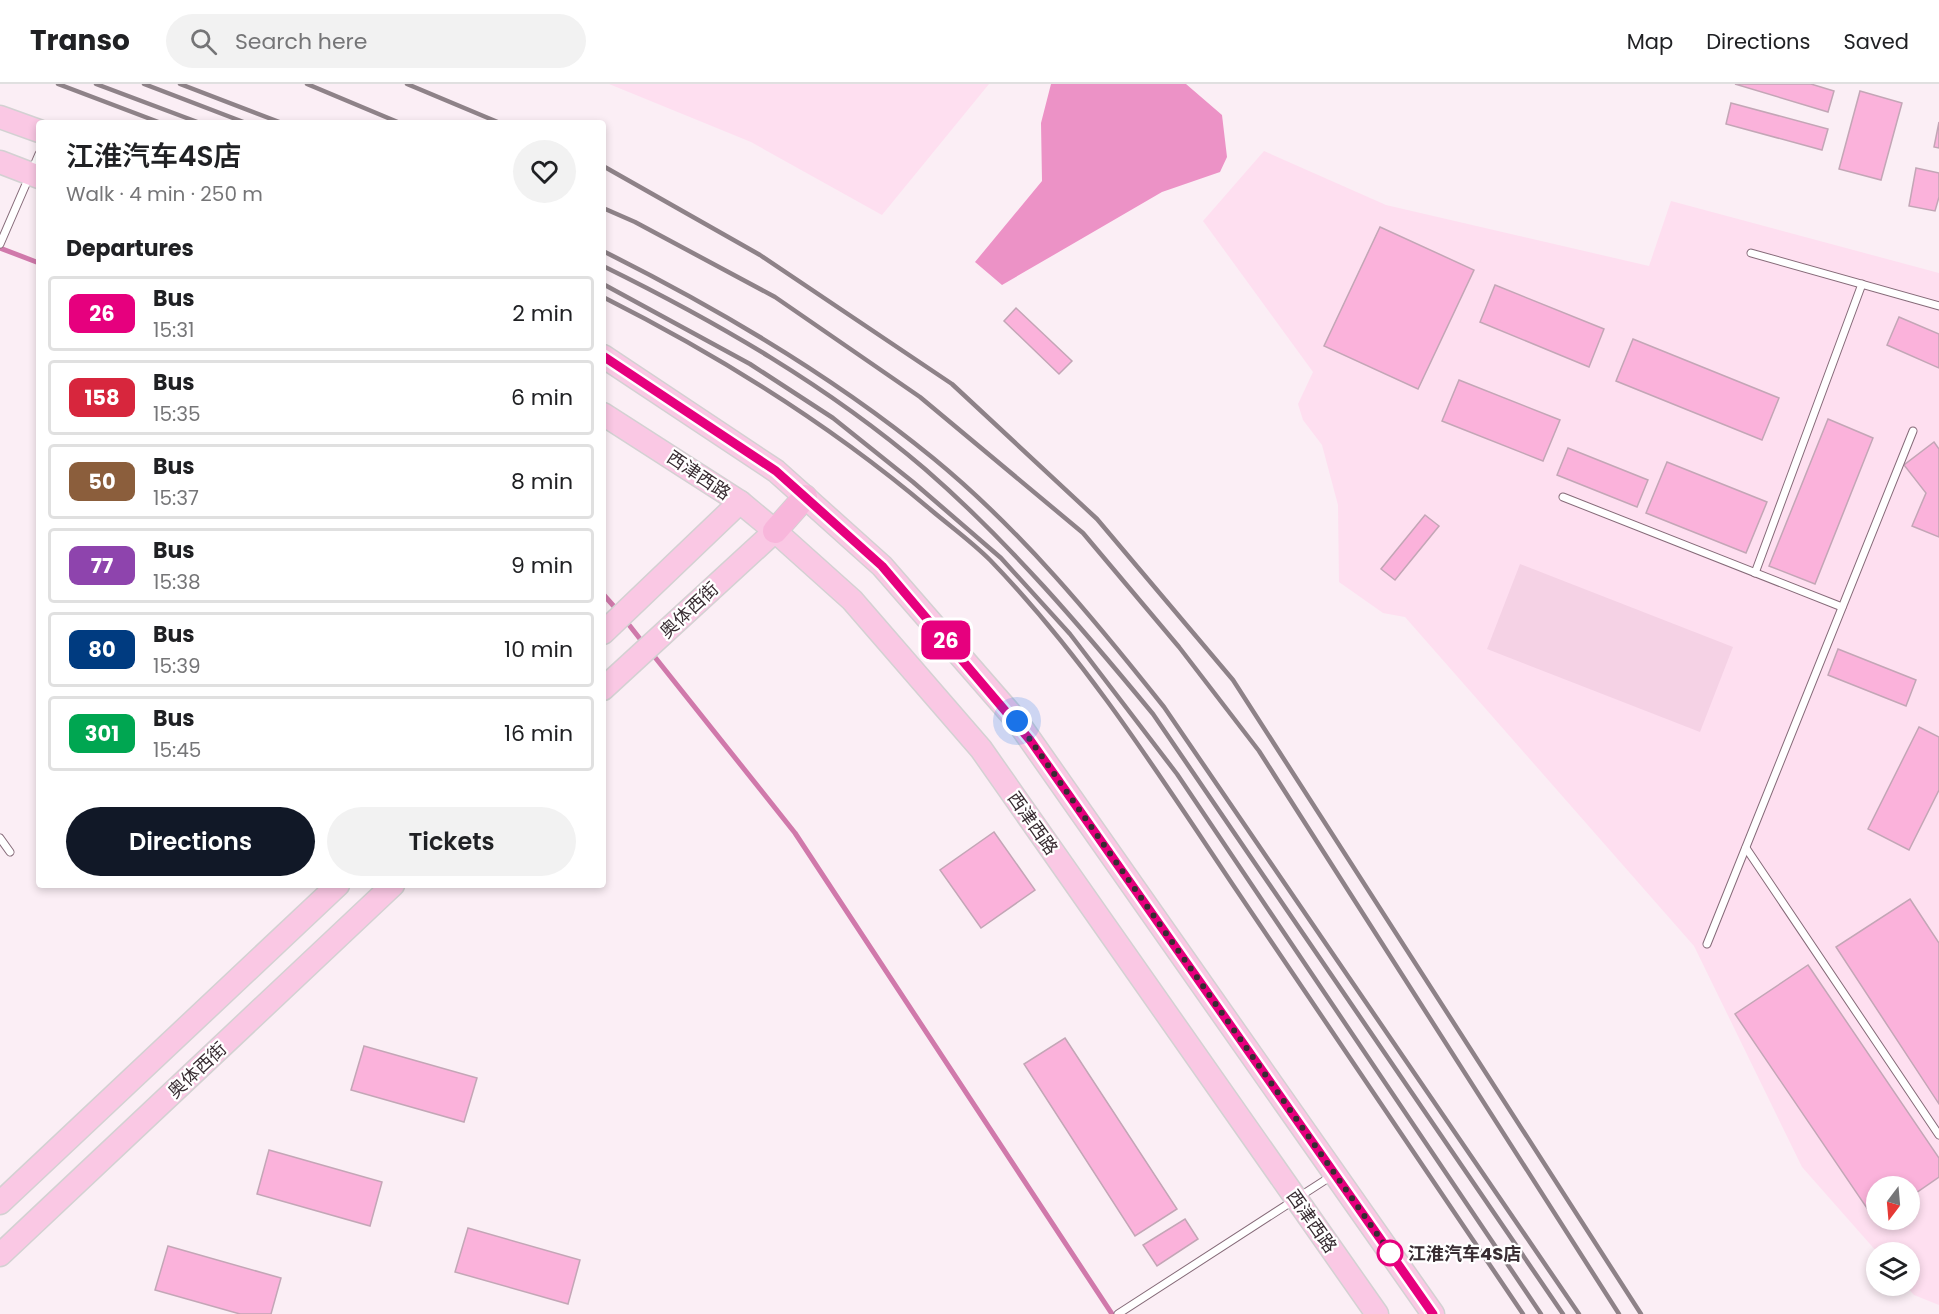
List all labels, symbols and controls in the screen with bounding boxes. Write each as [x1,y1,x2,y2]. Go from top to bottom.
search box [166,14,586,68]
text: Transo [30,21,130,60]
icon: search [187,25,220,58]
text: Search here [235,26,367,57]
text: Map [1627,27,1673,56]
text: Directions [1706,27,1810,56]
text: Saved [1843,27,1909,56]
text: 江淮汽车4S店 [66,137,242,176]
button: heart [513,140,576,203]
text: Walk · 4 min · 250 m [66,180,263,208]
text: Departures [66,233,194,264]
text: Bus [153,283,195,314]
text: 2 min [512,298,573,329]
text: 26 [89,299,115,328]
text: 15:31 [153,316,194,344]
text: Bus [153,367,195,398]
text: 6 min [511,382,573,413]
text: 158 [84,383,120,412]
text: 15:35 [153,400,201,428]
street label: 西津西路 [662,445,736,505]
text: Bus [153,451,195,482]
text: 8 min [511,466,573,497]
text: 50 [88,467,116,496]
text: 15:37 [153,484,199,512]
text: Bus [153,535,195,566]
text: 9 min [511,550,573,581]
text: 77 [91,551,113,580]
text: 15:38 [153,568,201,596]
street label: 奥体西街 [654,576,724,644]
text: Bus [153,619,195,650]
line badge: 26 [919,620,973,660]
text: 26 [933,626,959,655]
text: 10 min [504,634,573,665]
text: 80 [88,635,116,664]
text: 15:39 [153,652,201,680]
text: Bus [153,703,195,734]
your location [1002,706,1032,736]
text: 16 min [504,718,573,749]
text: 301 [85,719,119,748]
text: 15:45 [153,736,201,764]
street label: 西津西路 [1002,786,1064,860]
button: Directions [66,807,315,876]
button: Tickets [327,807,576,876]
street label: 奥体西街 [162,1036,232,1104]
north arrow [1866,1176,1920,1230]
map controls [1866,1176,1920,1296]
street label: 西津西路 [1281,1184,1343,1258]
marker: 江淮汽车4S店 [1377,1240,1403,1266]
place label: 江淮汽车4S店 [1408,1241,1521,1266]
button: layers [1866,1242,1920,1296]

